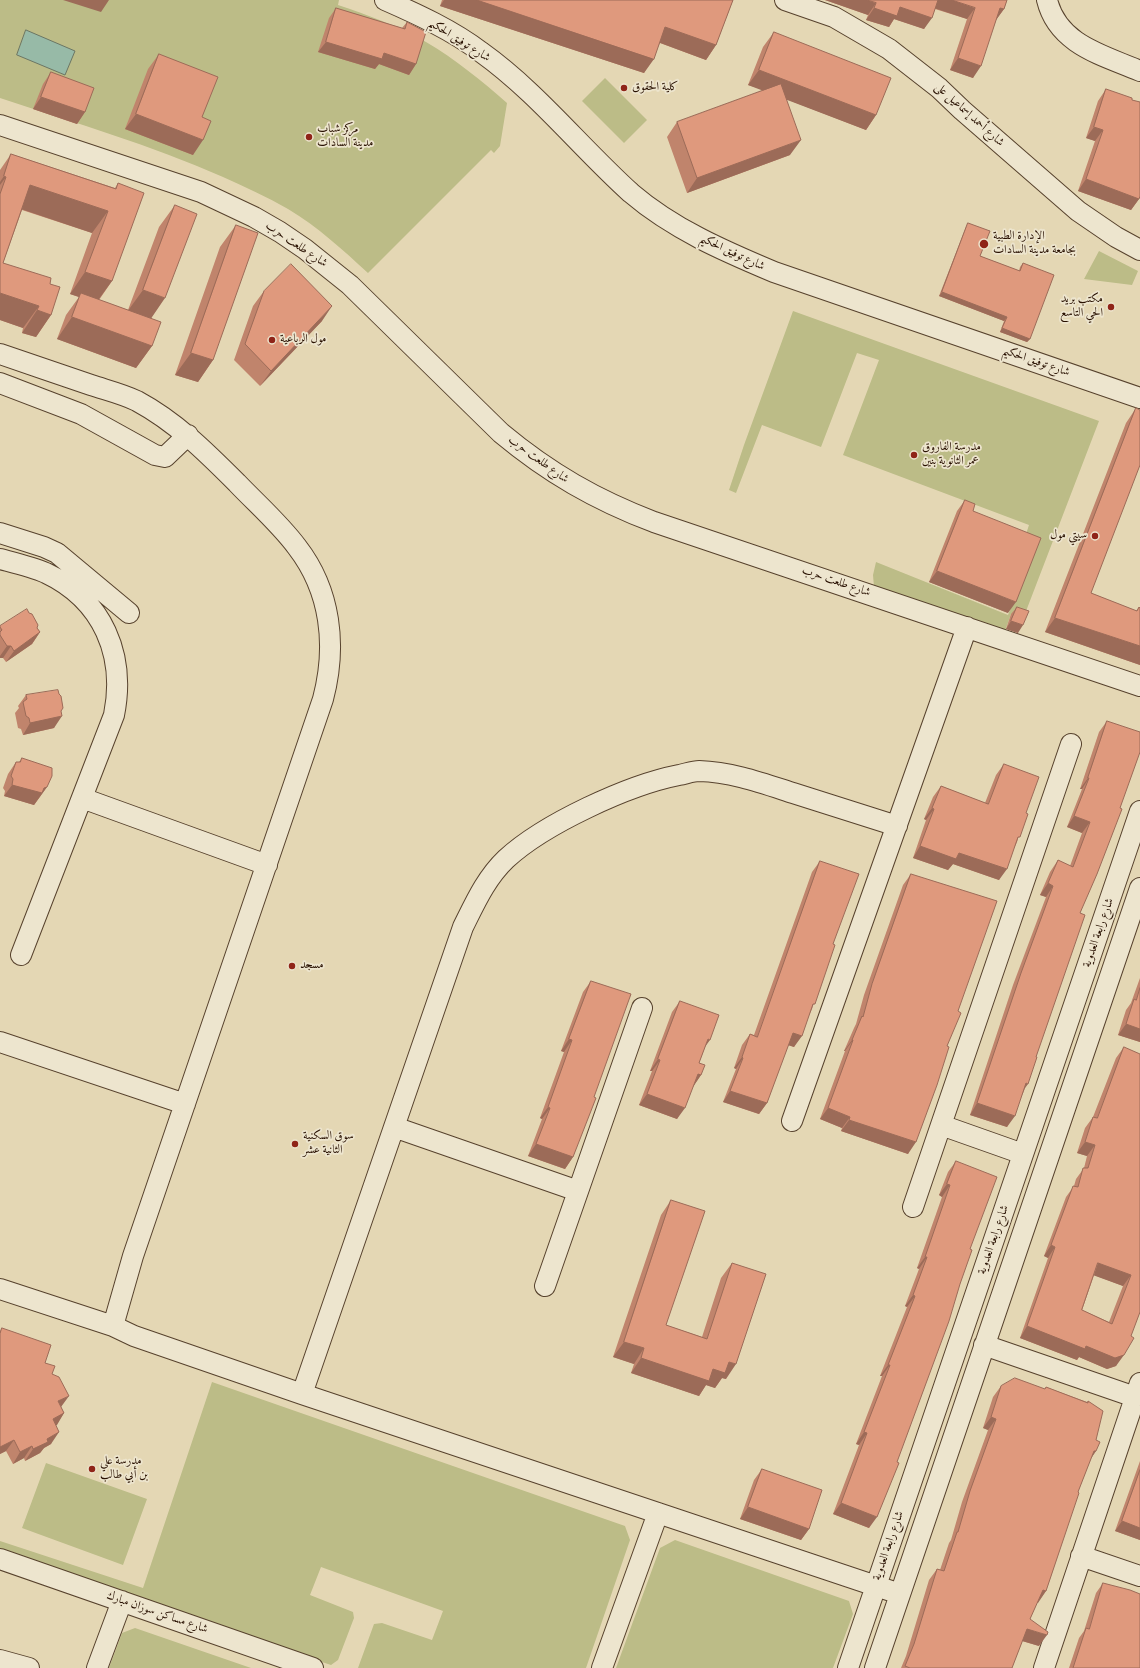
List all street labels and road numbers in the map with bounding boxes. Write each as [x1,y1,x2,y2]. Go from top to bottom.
street label: شارع توفيق الحكيم [425,16,493,66]
street label: شارع أحمد إسماعيل على [931,80,1007,150]
street label: شارع طلعت حرب [262,219,330,271]
street label: شارع توفيق الحكيم [697,232,767,274]
street label: شارع توفيق الحكيم [1001,344,1071,380]
street label: شارع طلعت حرب [505,433,571,487]
street label: شارع طلعت حرب [800,564,872,600]
street label: شارع رابعة العدوية [1080,896,1118,970]
street label: شارع رابعة العدوية [975,1203,1013,1277]
street label: شارع رابعة العدوية [870,1509,908,1583]
street label: شارع مساكن سوزان مبارك [104,1589,210,1637]

